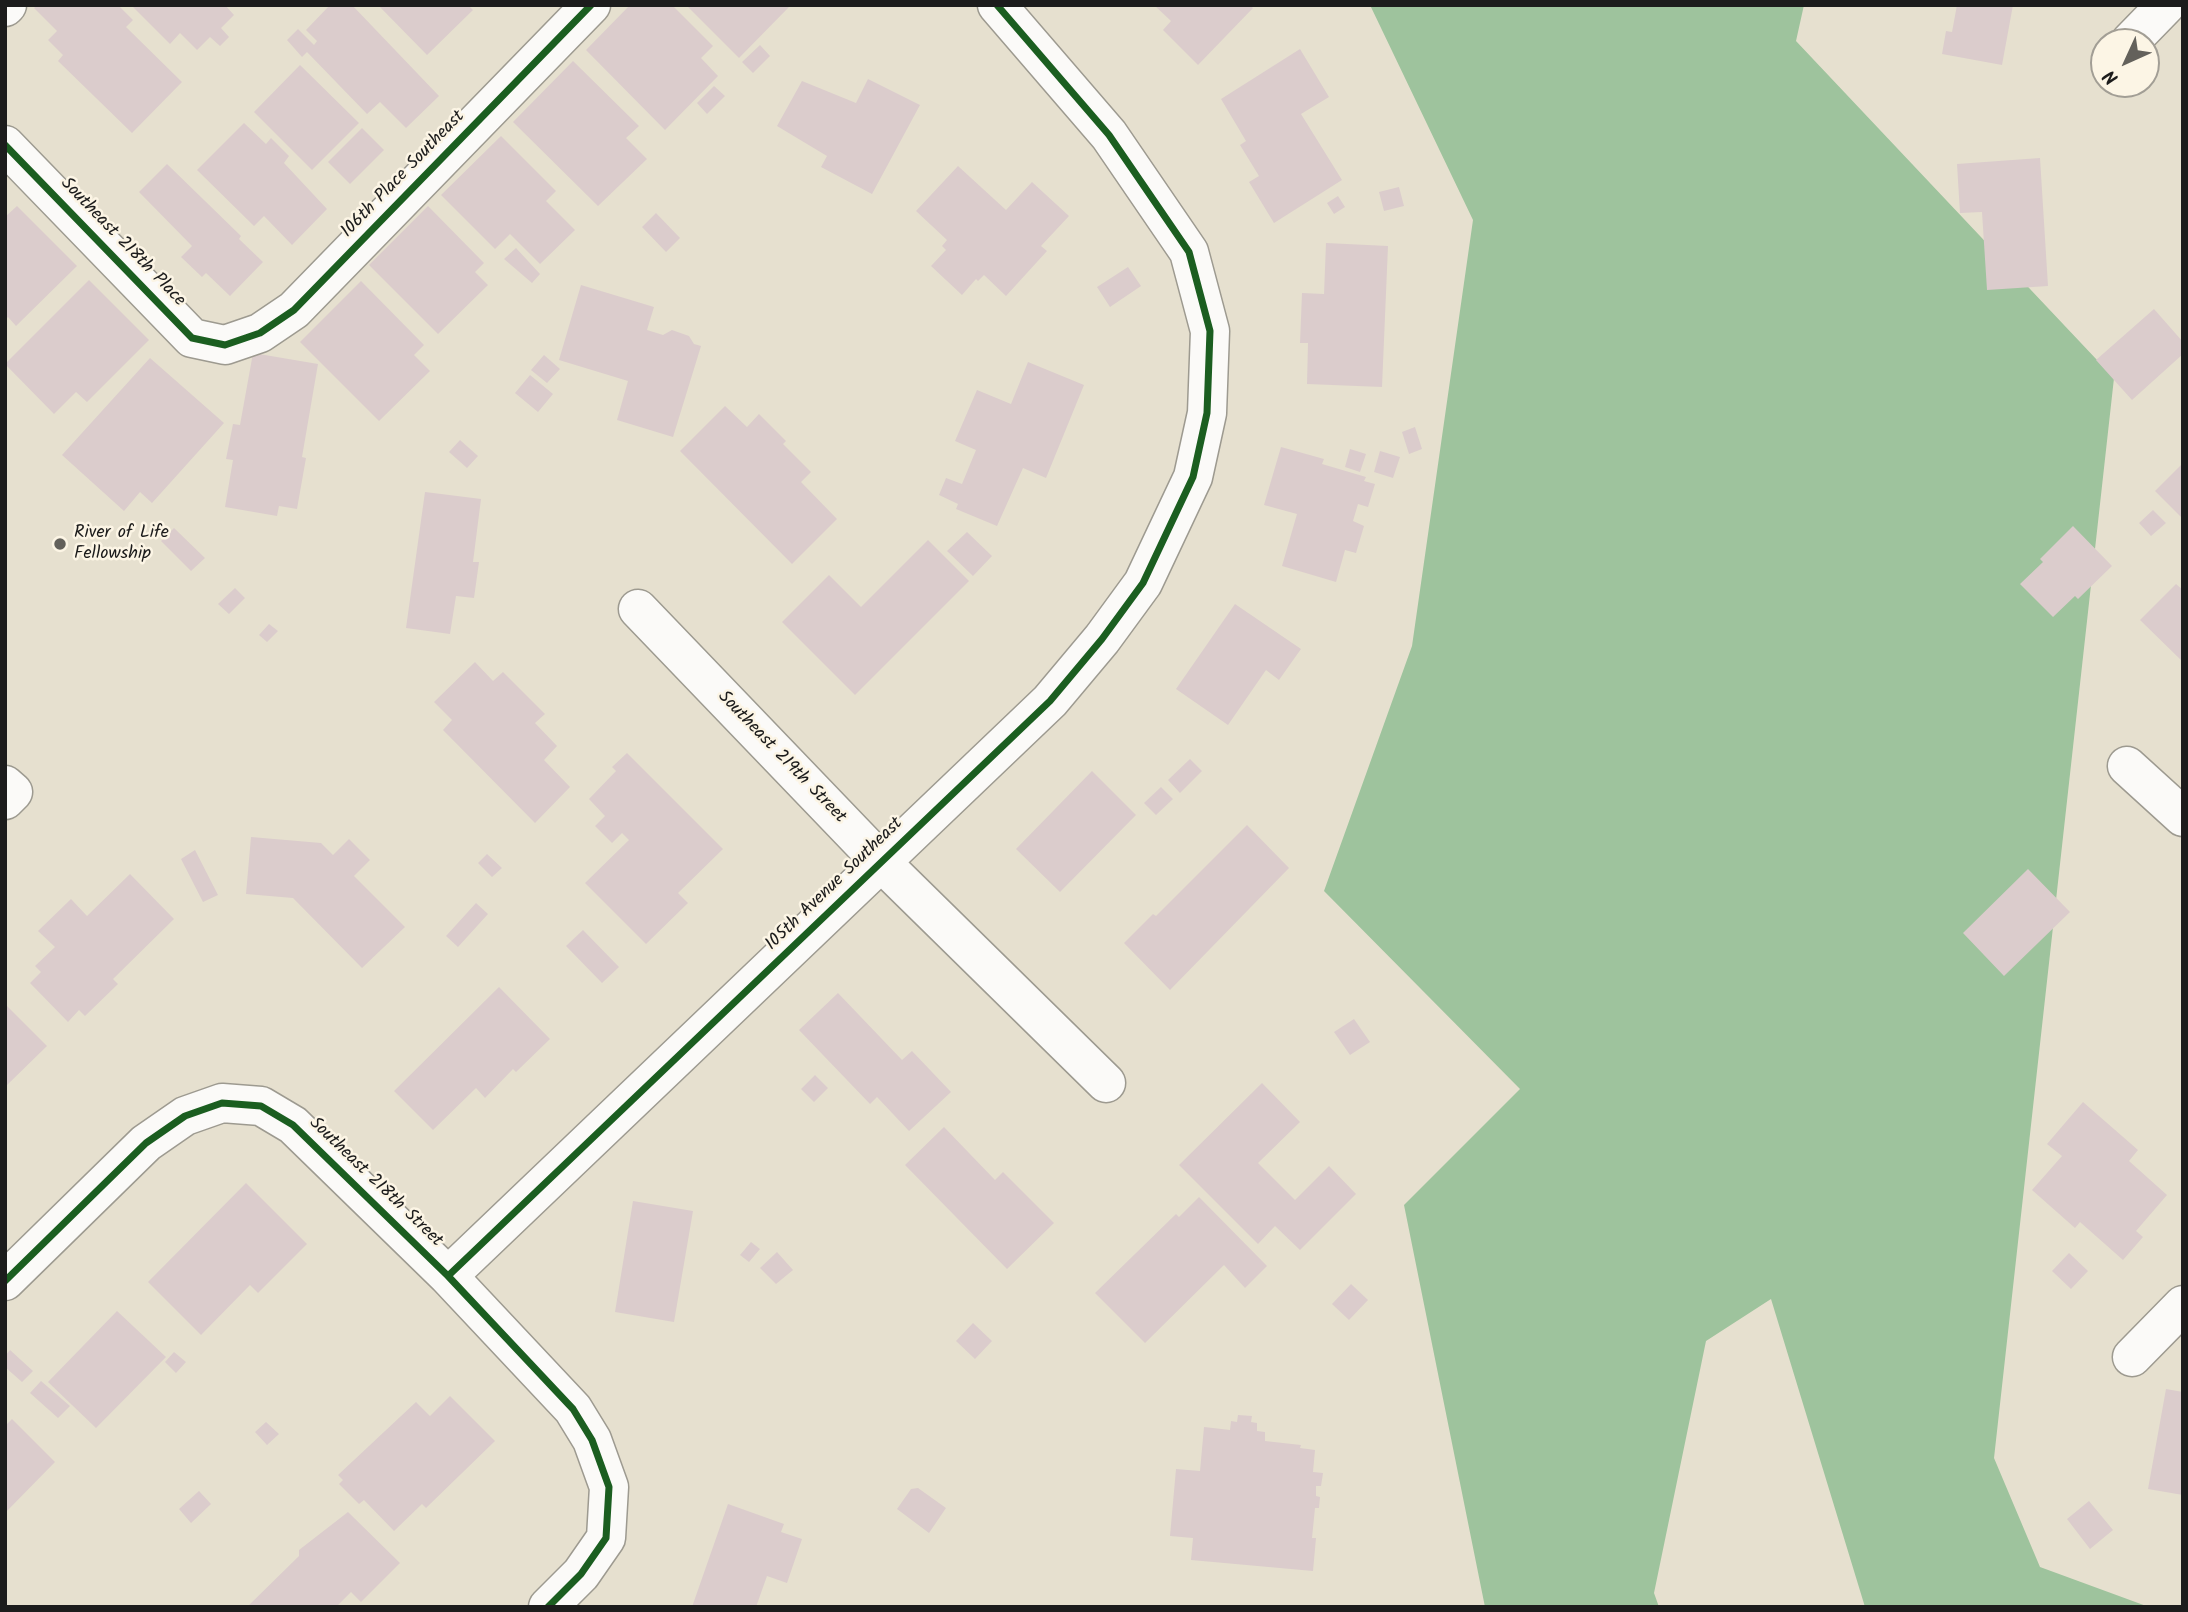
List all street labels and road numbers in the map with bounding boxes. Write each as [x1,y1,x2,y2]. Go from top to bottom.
street label: 106th Place Southeast [338,107,470,243]
street label: Southeast 218th Place [55,174,189,312]
street label: Southeast 219th Street [712,687,850,829]
street label: 105th Avenue Southeast [762,814,908,956]
street label: Southeast 218th Street [304,1113,446,1253]

